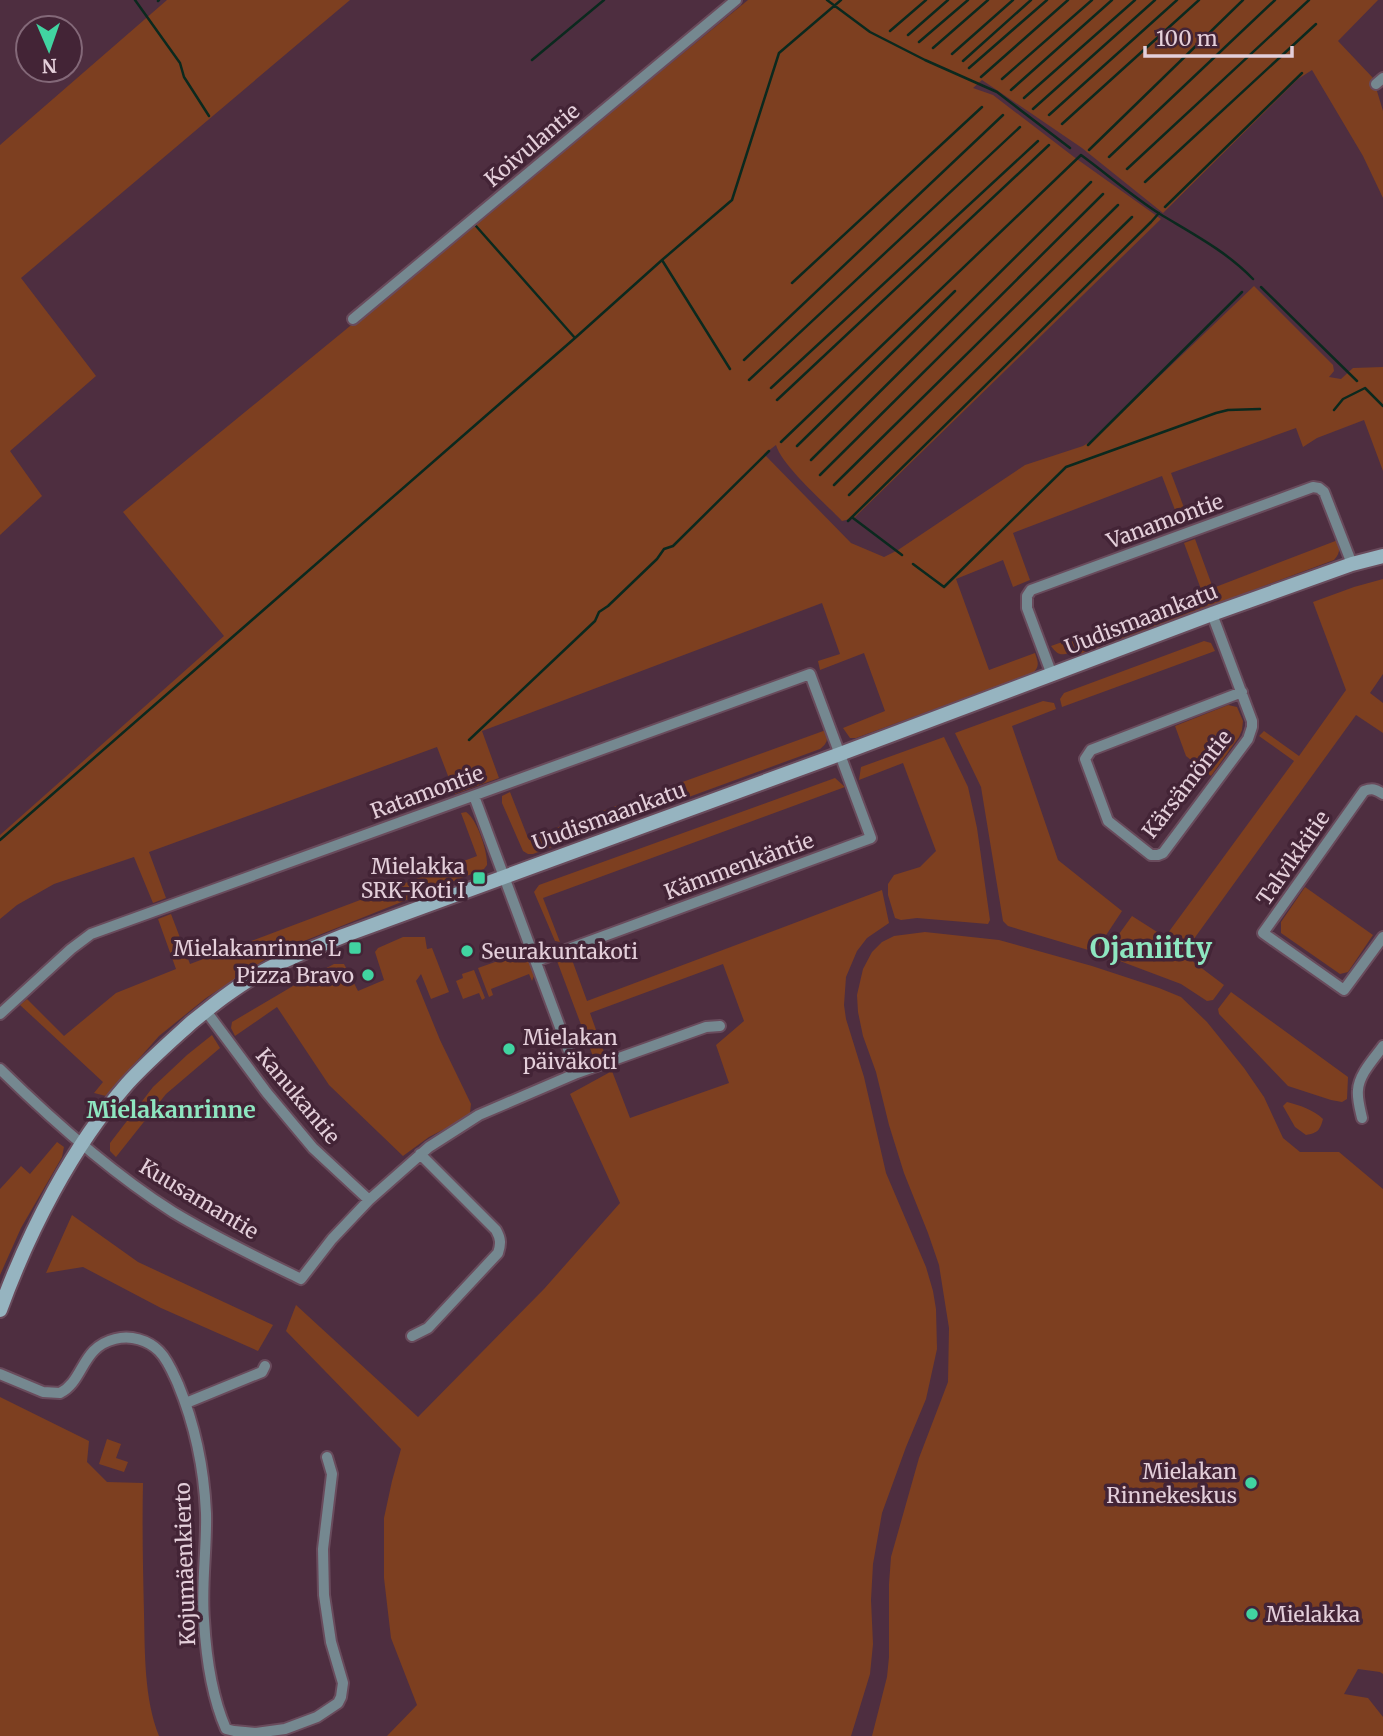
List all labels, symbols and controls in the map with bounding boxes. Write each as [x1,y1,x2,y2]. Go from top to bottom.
north arrow [14,14,84,84]
scale bar [1145,14,1292,58]
text: 100 m [1156,25,1218,52]
text: N [42,54,58,78]
street label: Koivulantie [479,97,585,193]
street label: Vanamontie [1102,487,1227,555]
street label: Uudismaankatu [1061,577,1221,661]
street label: Kärsämöntie [1136,724,1238,844]
street label: Ratamontie [367,759,487,825]
street label: Uudismaankatu [529,776,689,856]
street label: Talvikkitie [1250,805,1336,911]
street label: Kämmenkäntie [661,826,817,906]
place label: Mielakka SRK-Koti I [361,853,465,904]
marker: Mielakka SRK-Koti I [471,870,487,886]
district label: Ojaniitty [1090,930,1213,966]
place label: Mielakanrinne L [173,935,341,962]
place label: Seurakuntakoti [481,938,638,965]
marker: Mielakanrinne L [347,940,363,956]
marker: Seurakuntakoti [459,943,475,959]
place label: Pizza Bravo [236,962,354,989]
marker: Pizza Bravo [360,967,376,983]
place label: Mielakan päiväkoti [523,1024,618,1075]
marker: Mielakan päiväkoti [501,1041,517,1057]
street label: Kanukantie [250,1043,346,1149]
district label: Mielakanrinne [86,1095,256,1124]
street label: Kuusamantie [135,1153,263,1245]
place label: Mielakan Rinnekeskus [1106,1458,1237,1509]
marker: Mielakan Rinnekeskus [1243,1475,1259,1491]
street label: Kojumäenkierto [169,1482,201,1646]
place label: Mielakka [1266,1601,1360,1628]
marker: Mielakka [1244,1606,1260,1622]

